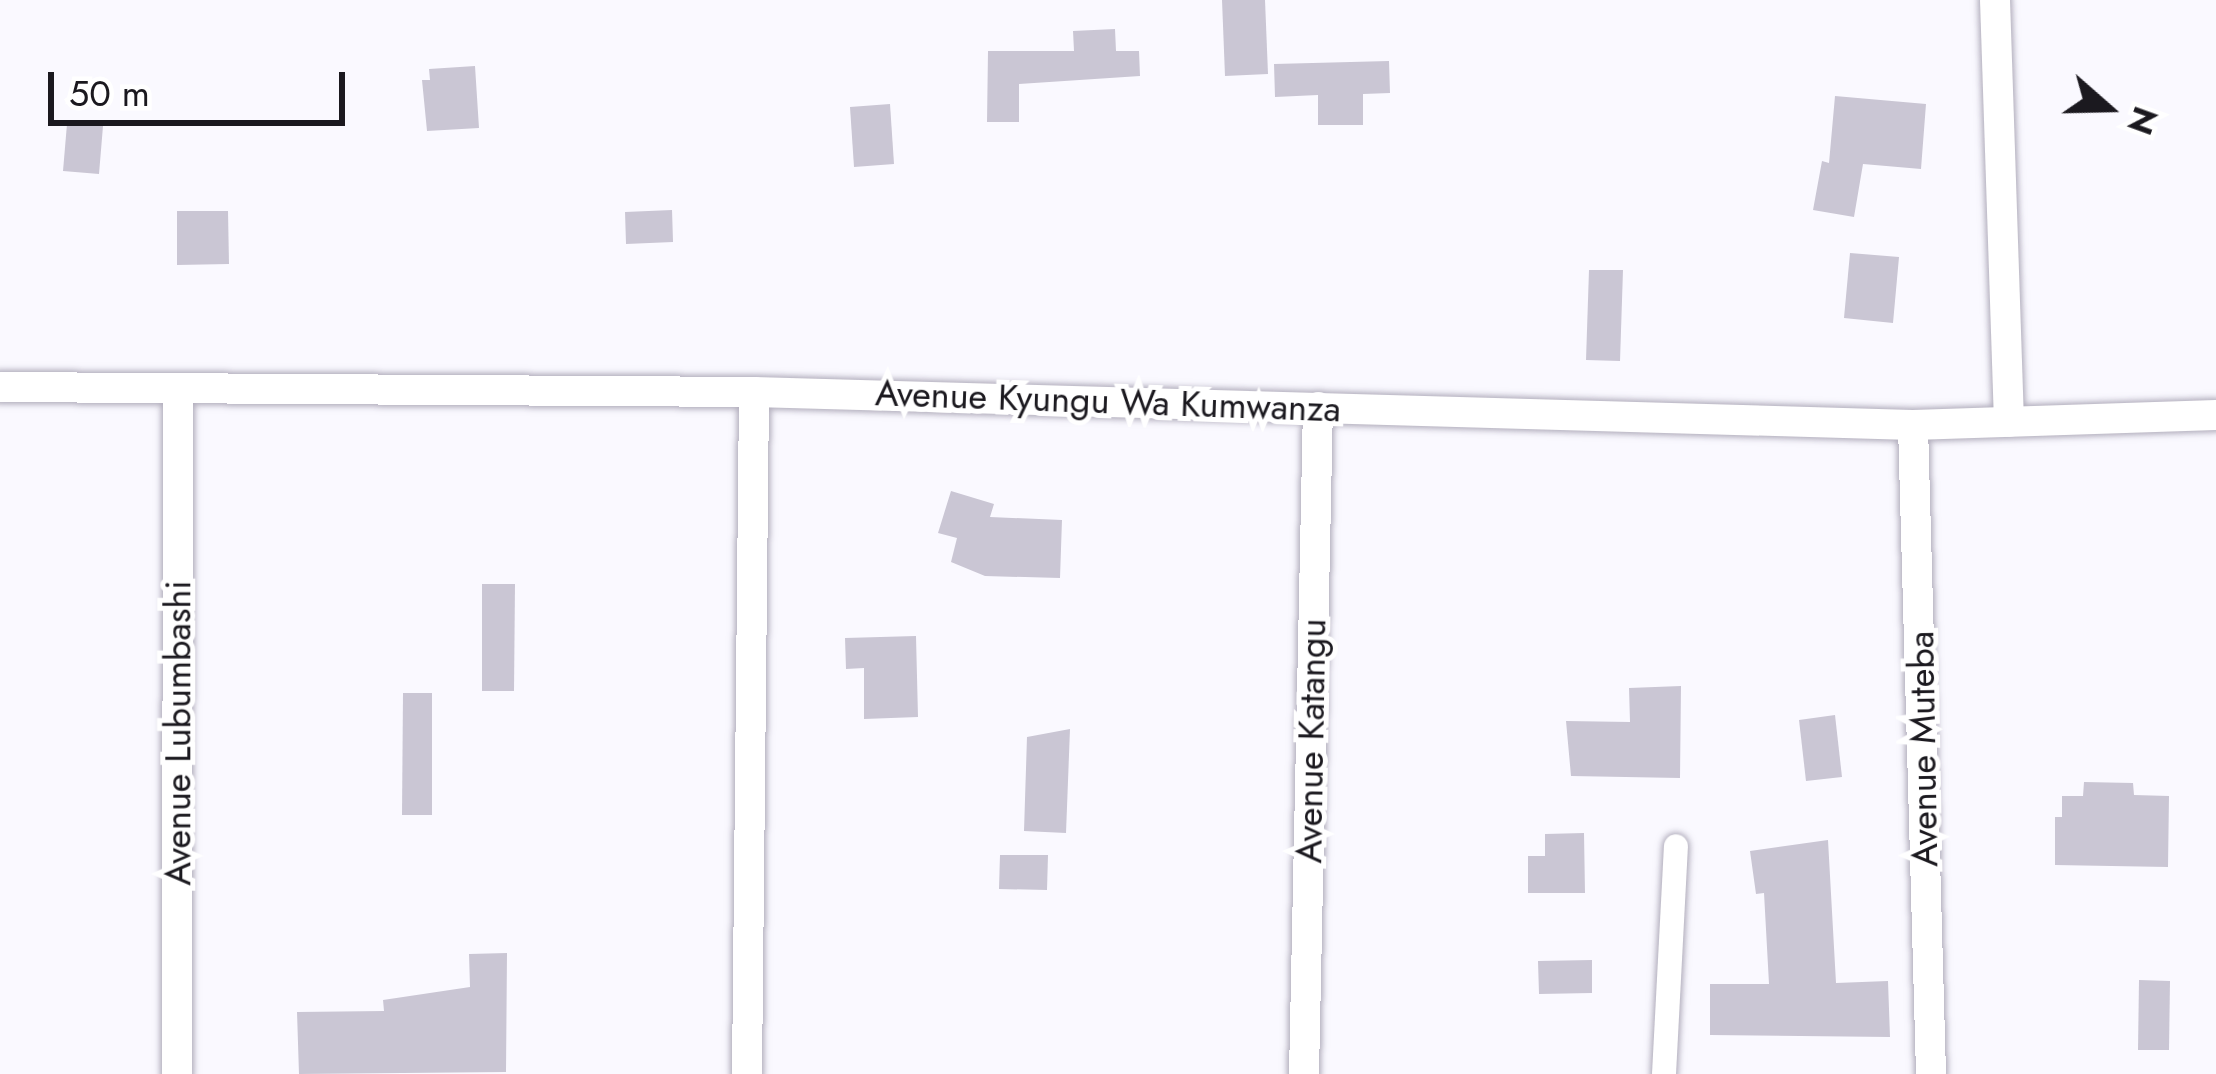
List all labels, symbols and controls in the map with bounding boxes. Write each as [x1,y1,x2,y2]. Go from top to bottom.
scale bar [54,48,351,122]
north arrow [2048,48,2168,168]
text: 50 m [69,67,150,119]
text: N [2116,100,2169,141]
street label: Avenue Kyungu Wa Kumwanza [874,371,1342,431]
street label: Avenue Lubumbashi [156,580,200,886]
street label: Avenue Katangu [1287,618,1335,864]
street label: Avenue Muteba [1899,631,1947,867]

